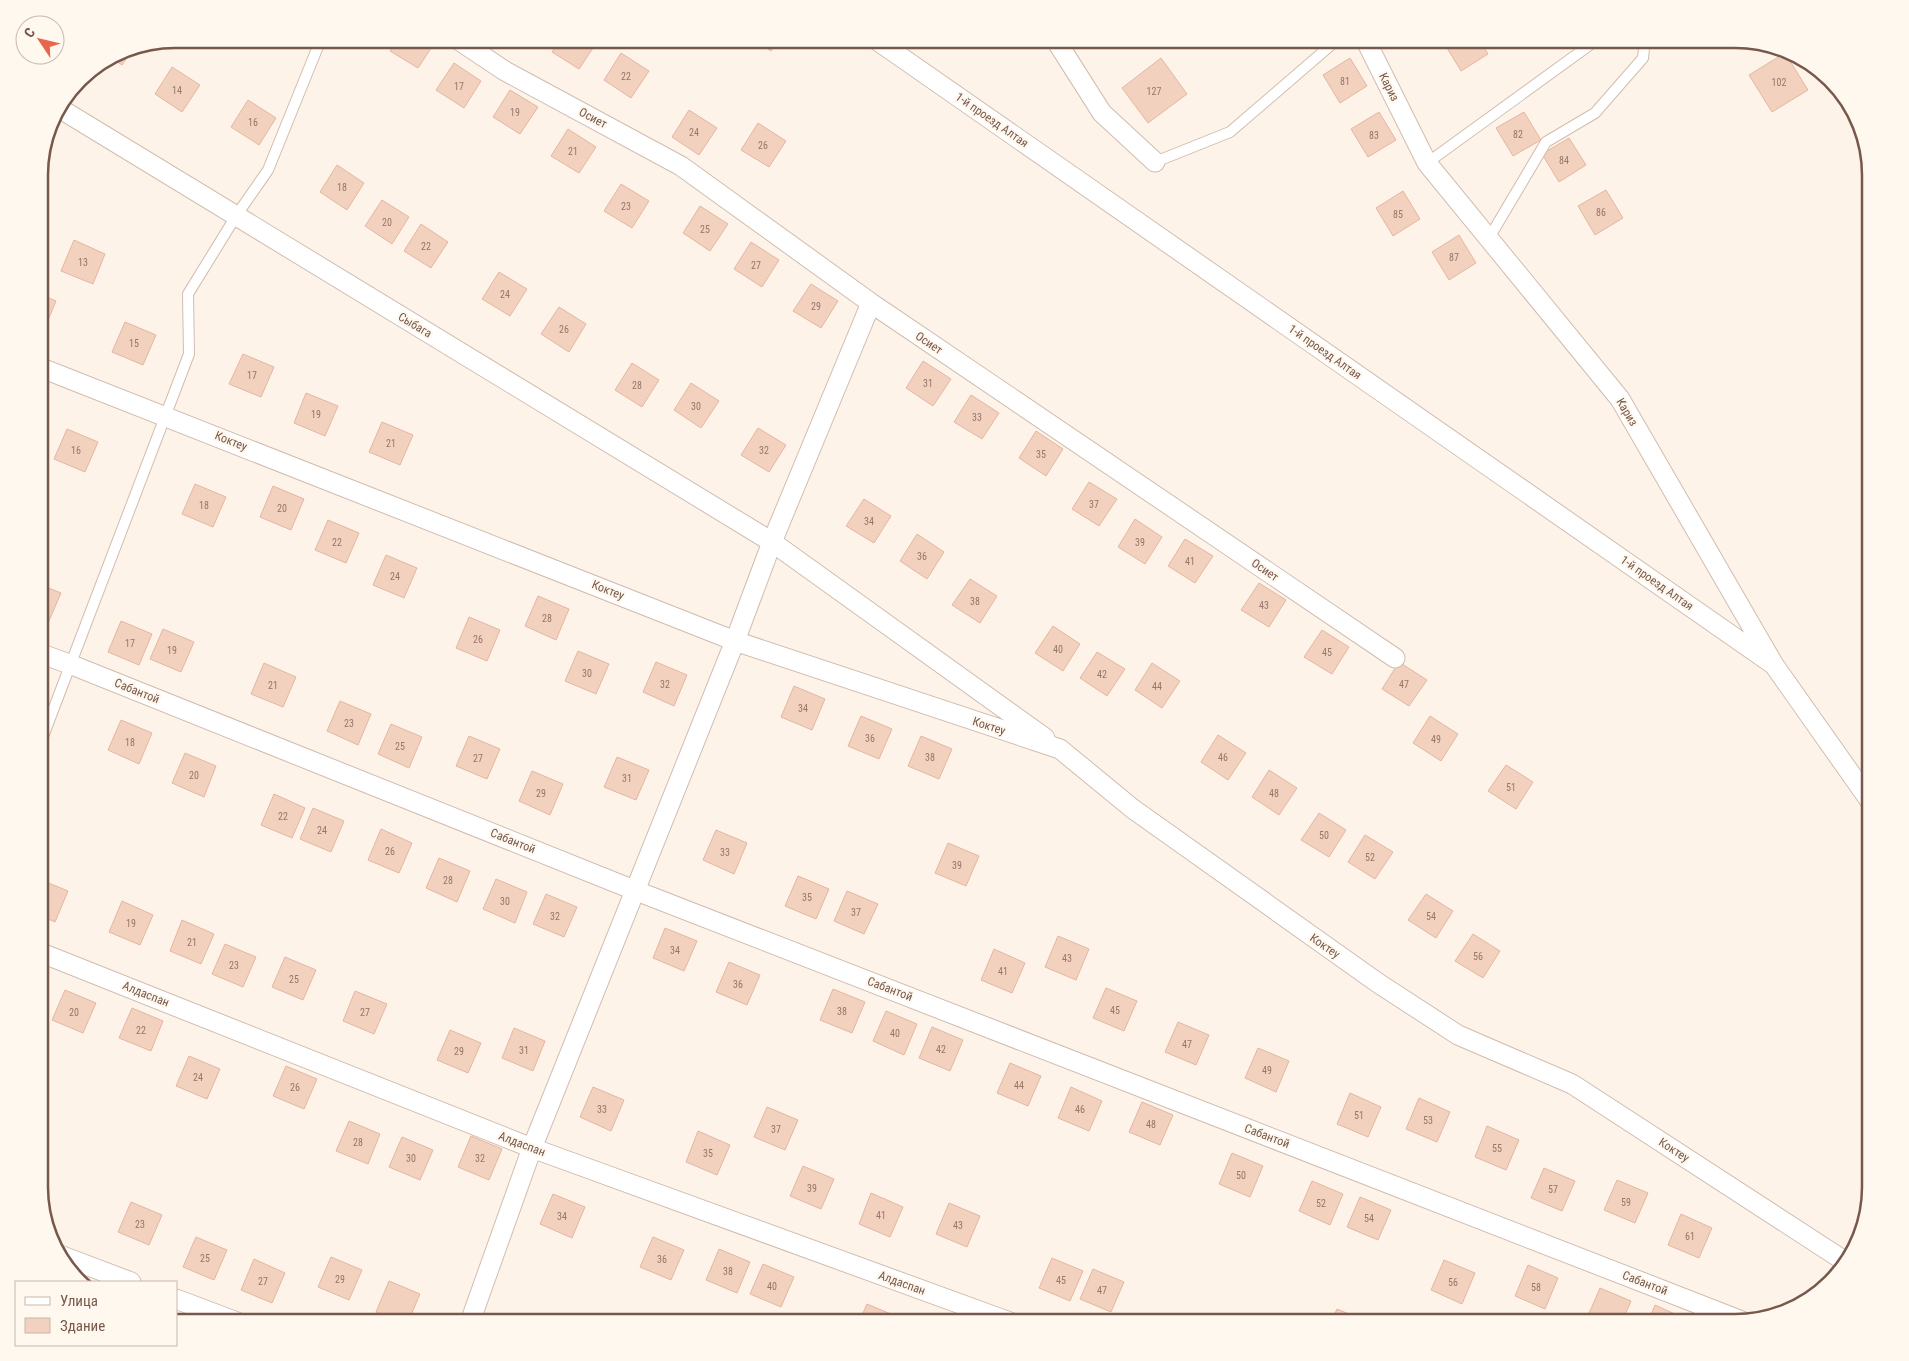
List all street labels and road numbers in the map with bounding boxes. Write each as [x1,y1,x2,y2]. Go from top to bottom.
street label: Кариз [1376,71,1402,103]
street label: 1-й проезд Алтая [953,90,1031,150]
street label: Осиет [577,105,609,131]
street label: Сыбага [396,310,435,341]
street label: 1-й проезд Алтая [1286,322,1364,382]
street label: Осиет [913,329,945,357]
street label: Кариз [1613,396,1641,428]
street label: Коктеу [213,428,249,454]
street label: 1-й проезд Алтая [1618,553,1696,613]
street label: Осиет [1249,556,1281,584]
street label: Коктеу [590,577,626,603]
street label: Сабантой [112,676,162,706]
street label: Коктеу [971,714,1007,738]
street label: Сабантой [488,826,538,856]
street label: Коктеу [1307,931,1343,961]
street label: Сабантой [865,974,915,1004]
street label: Алдаспан [121,978,171,1010]
street label: Сабантой [1242,1121,1292,1151]
street label: Алдаспан [497,1129,547,1159]
street label: Коктеу [1656,1135,1692,1165]
street label: Алдаспан [877,1268,927,1298]
street label: Сабантой [1620,1268,1670,1298]

